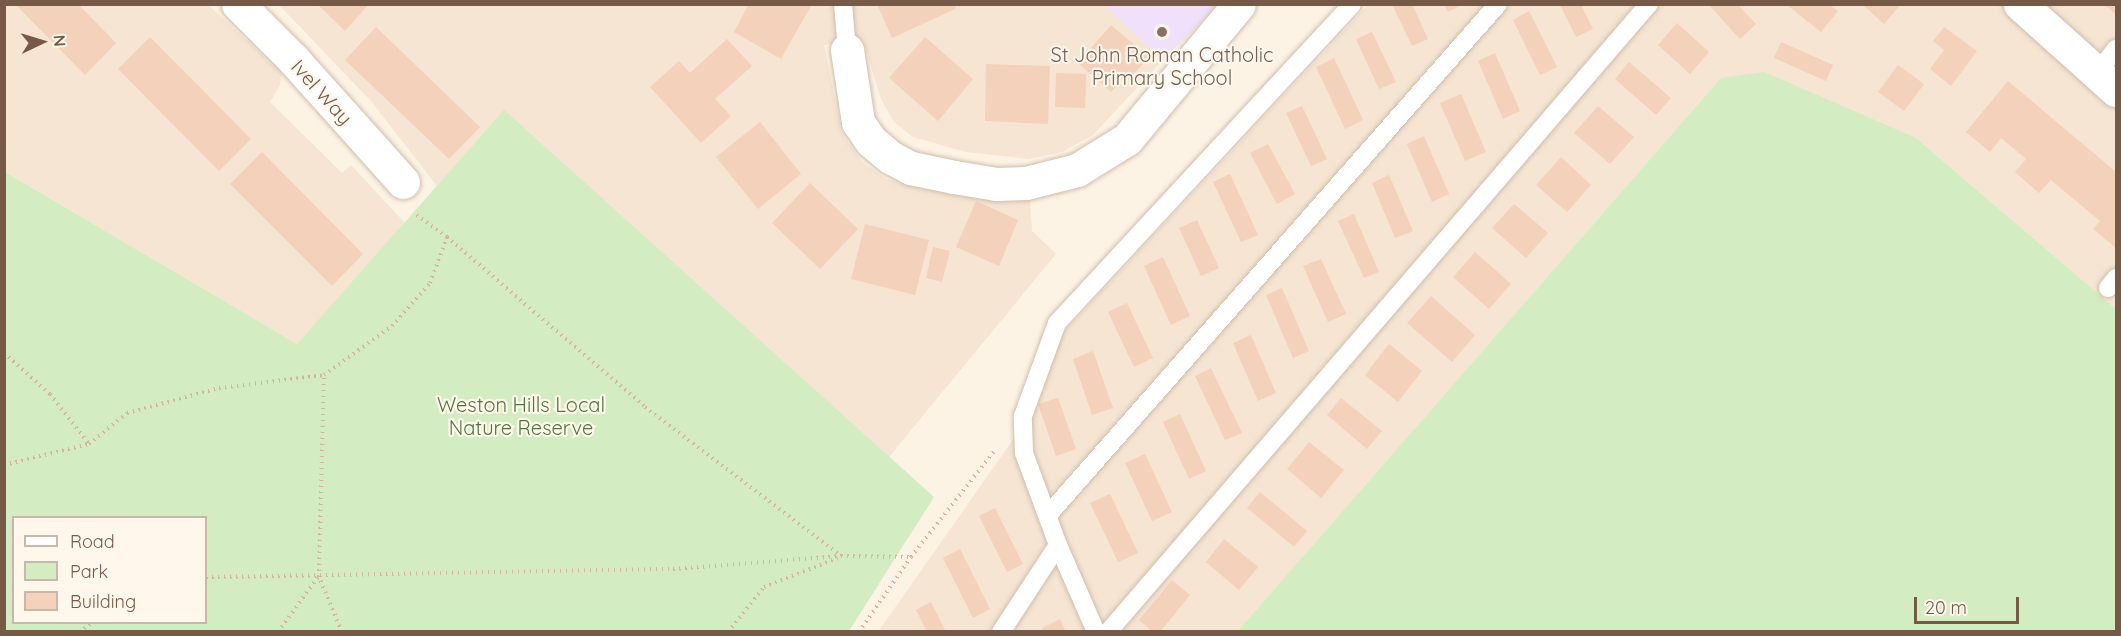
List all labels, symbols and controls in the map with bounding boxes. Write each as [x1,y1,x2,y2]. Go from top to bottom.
north arrow [12,12,72,72]
marker: St John Roman Catholic Primary School [1155,25,1169,39]
text: N [50,34,70,47]
place label: St John Roman Catholic Primary School [1051,42,1273,89]
street label: Ivel Way [286,54,358,130]
park label: Weston Hills Local Nature Reserve [437,393,605,440]
legend [12,516,207,624]
text: Road [70,530,115,553]
text: Park [70,560,108,583]
scale bar [1917,585,2022,623]
text: Building [70,590,136,613]
text: 20 m [1925,596,1967,619]

